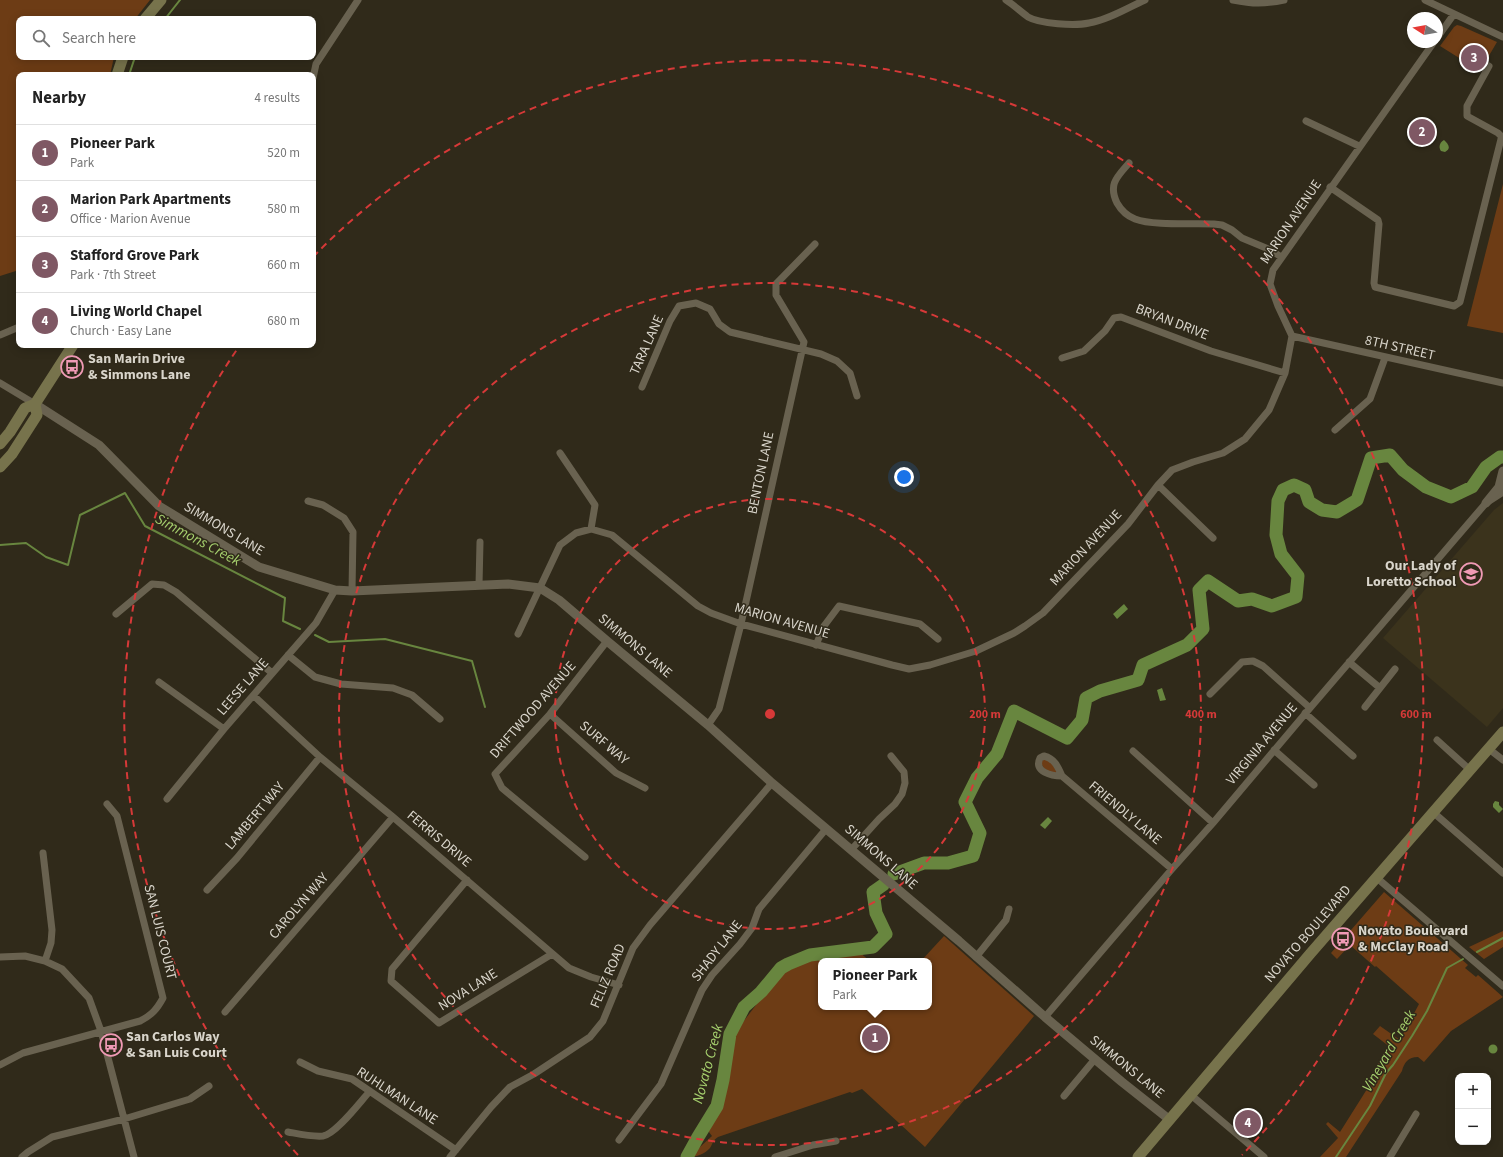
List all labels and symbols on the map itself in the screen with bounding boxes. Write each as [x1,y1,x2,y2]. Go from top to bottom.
north arrow [1407,12,1443,48]
pin: 3 [1461,43,1487,73]
pin: 2 [1409,117,1435,147]
street label: MARION AVENUE [1255,176,1327,268]
street label: BRYAN DRIVE [1132,299,1212,345]
street label: TARA LANE [625,312,669,378]
street label: 8TH STREET [1363,330,1437,366]
place label: San Marin Drive & Simmons Lane [88,349,190,385]
bus stop icon: San Marin Drive & Simmons Lane [59,354,85,380]
street label: BENTON LANE [742,430,780,516]
your location [894,467,914,487]
street label: SIMMONS LANE [180,497,268,561]
street label: MARION AVENUE [1045,505,1127,591]
water label: Simmons Creek [151,509,245,572]
place label: Our Lady of Loretto School [1366,556,1457,592]
school or university icon: Our Lady of Loretto School [1458,561,1484,587]
street label: MARION AVENUE [732,598,832,644]
street label: SIMMONS LANE [594,609,676,683]
street label: LEESE LANE [212,654,274,720]
street label: DRIFTWOOD AVENUE [485,657,581,763]
street label: VIRGINIA AVENUE [1222,699,1302,789]
text: 200 m [969,706,1001,723]
text: 400 m [1185,706,1217,723]
text: 600 m [1400,706,1432,723]
centre of rings [763,707,777,721]
street label: SURF WAY [575,716,633,770]
street label: LAMBERT WAY [221,777,290,854]
street label: FRIENDLY LANE [1084,777,1166,849]
street label: FERRIS DRIVE [402,806,476,872]
street label: SIMMONS LANE [840,820,922,894]
street label: CAROLYN WAY [264,868,334,944]
street label: NOVATO BOULEVARD [1260,881,1356,987]
street label: SAN LUIS COURT [138,882,182,982]
street label: SHADY LANE [687,916,747,986]
place label: Novato Boulevard & McClay Road [1358,921,1468,957]
bus stop icon: Novato Boulevard & McClay Road [1330,926,1356,952]
street label: FELIZ ROAD [585,941,631,1011]
street label: NOVA LANE [434,964,502,1016]
water label: Vineyard Creek [1357,1005,1421,1096]
water label: Novato Creek [687,1021,729,1106]
pin: 1 [862,1023,888,1053]
place label: San Carlos Way & San Luis Court [126,1027,227,1063]
street label: SIMMONS LANE [1085,1031,1169,1103]
bus stop icon: San Carlos Way & San Luis Court [98,1032,124,1058]
street label: RUHLMAN LANE [352,1062,442,1130]
pin: 4 [1235,1108,1261,1138]

